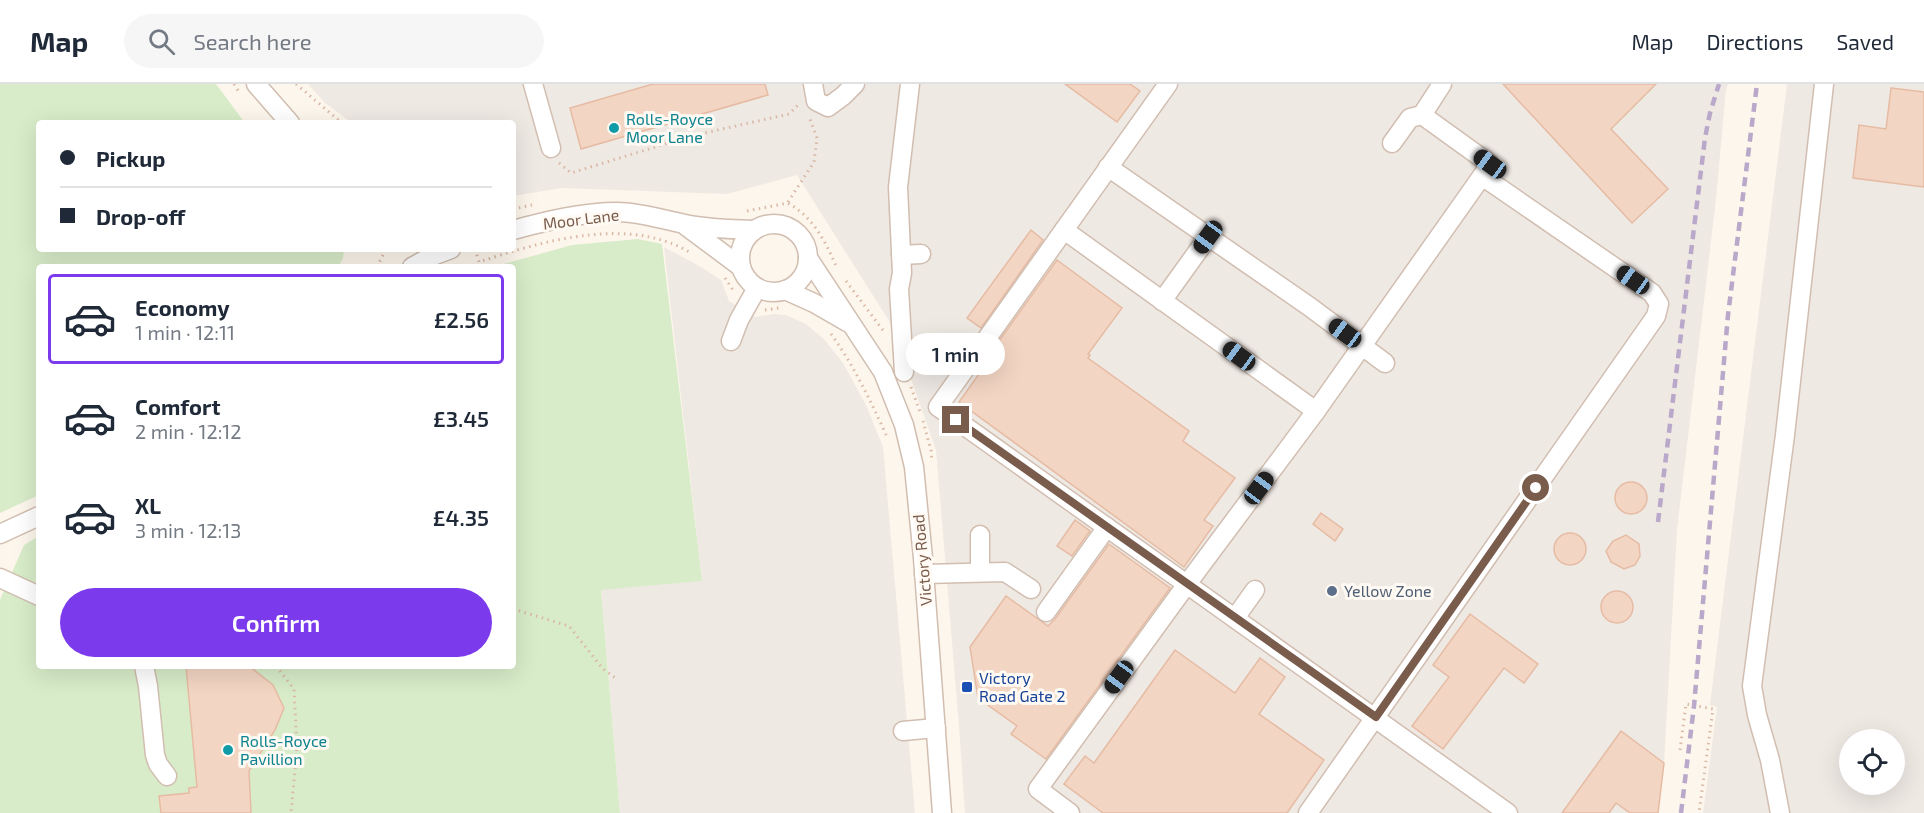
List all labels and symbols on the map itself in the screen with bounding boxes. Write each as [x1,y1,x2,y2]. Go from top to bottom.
place label: Rolls-Royce Moor Lane [626,109,713,146]
marker: Rolls-Royce Moor Lane [607,121,621,135]
car [1470,146,1510,182]
street label: Moor Lane [542,204,620,233]
car [1190,217,1226,257]
car [1613,262,1653,298]
car [1325,315,1365,351]
callout: 1 min [906,333,1006,375]
car [1219,338,1259,374]
route end [942,406,969,433]
car [1241,468,1277,508]
route start [1522,474,1549,501]
street label: Victory Road [908,514,935,607]
place label: Yellow Zone [1344,581,1432,600]
marker: Yellow Zone [1325,584,1339,598]
car [1101,657,1137,697]
place label: Victory Road Gate 2 [979,668,1066,705]
marker: Victory Road Gate 2 [960,680,974,694]
place label: Rolls-Royce Pavillion [240,731,327,768]
marker: Rolls-Royce Pavillion [221,743,235,757]

